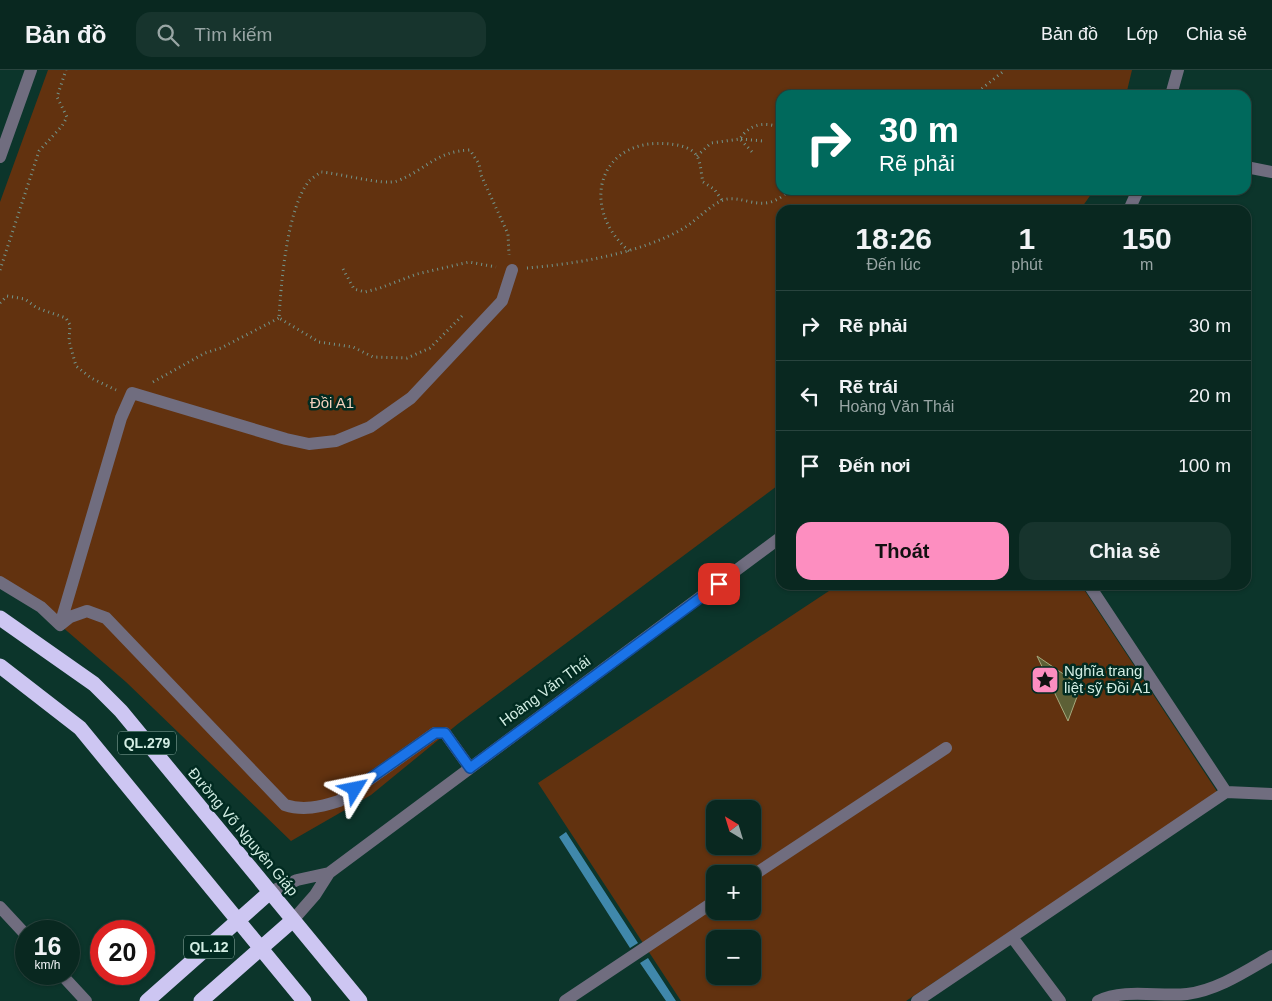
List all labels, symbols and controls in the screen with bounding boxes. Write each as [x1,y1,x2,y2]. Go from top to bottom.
search box [136,12,486,57]
text: Bản đồ [25,21,106,48]
icon: search [154,21,182,49]
text: Tìm kiếm [194,24,272,45]
text: Bản đồ [1041,24,1098,44]
text: Lớp [1126,24,1158,44]
text: Chia sẻ [1186,24,1247,44]
icon: right [796,110,861,175]
text: 30 m [879,110,959,149]
text: Rẽ phải [879,151,955,176]
text: 18:26 [855,222,932,255]
text: 1 [1018,222,1035,255]
text: 150 [1122,222,1172,255]
text: Đến lúc [867,256,921,273]
text: phút [1011,256,1042,273]
text: m [1140,256,1153,273]
icon: right [796,312,824,340]
text: Rẽ phải [839,315,908,336]
text: 30 m [1189,315,1231,336]
text: Rẽ trái [839,376,898,397]
icon: left [796,382,824,410]
text: 20 m [1189,385,1231,406]
park label: Đồi A1 [310,394,354,411]
text: Hoàng Văn Thái [839,398,954,415]
icon: arrive [796,452,824,480]
text: Đến nơi [839,455,911,476]
text: 100 m [1178,455,1231,476]
button: Thoát [796,522,1009,580]
button: Chia sẻ [1019,522,1231,580]
pin [698,563,740,605]
icon: arrive [705,570,733,598]
street label: Hoàng Văn Thái [496,652,593,729]
place label: Nghĩa trang liệt sỹ Đồi A1 [1064,662,1151,696]
place icon: Nghĩa trang liệt sỹ Đồi A1 [1030,665,1060,695]
road number: QL.279 [118,731,176,754]
position arrow [328,762,380,814]
street label: Đường Võ Nguyên Giáp [185,764,302,899]
north arrow [706,800,761,855]
map controls [706,800,761,985]
button: + [706,865,761,920]
speed limit sign: 20 [90,920,155,985]
button: − [706,930,761,985]
text: 16 [34,932,61,960]
road number: QL.12 [184,936,234,959]
text: km/h [34,958,61,972]

